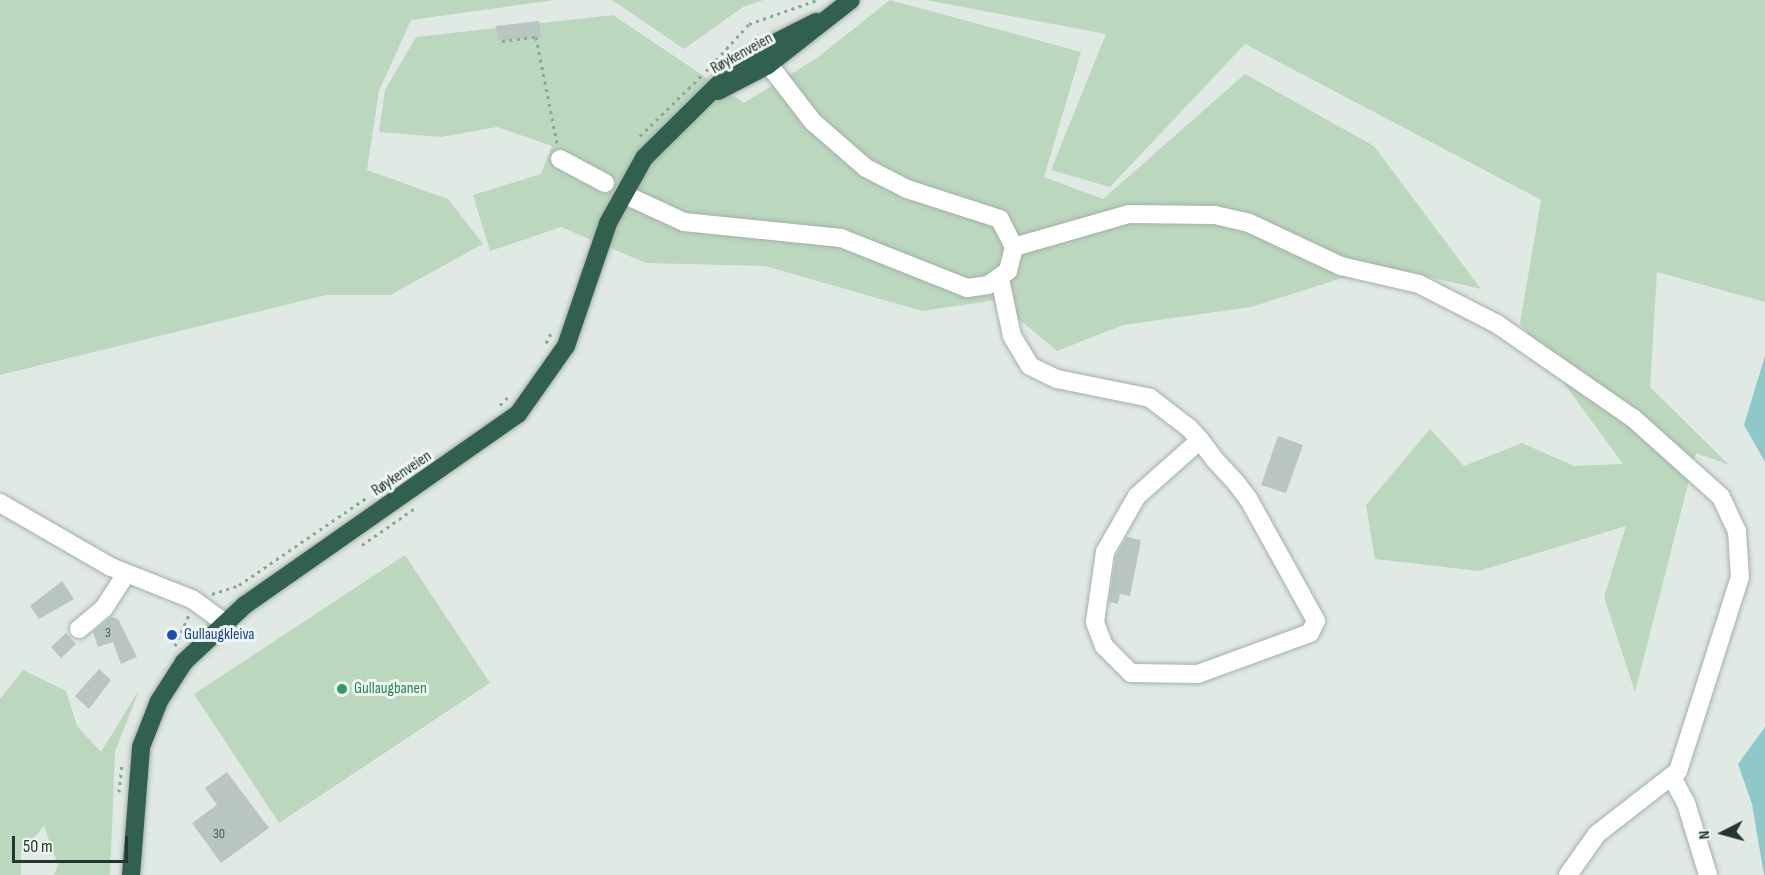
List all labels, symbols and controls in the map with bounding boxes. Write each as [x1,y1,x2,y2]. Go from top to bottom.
street label: Røykenveien [708,29,776,79]
street label: Røykenveien [369,447,435,501]
house number: 3 [105,625,111,641]
place label: Gullaugkleiva [184,625,254,645]
marker: Gullaugkleiva [165,628,179,642]
place label: Gullaugbanen [354,679,427,699]
marker: Gullaugbanen [335,682,349,696]
north arrow [1693,803,1753,863]
scale bar [15,824,130,862]
house number: 30 [213,826,225,842]
text: N [1695,830,1714,840]
text: 50 m [23,836,53,857]

